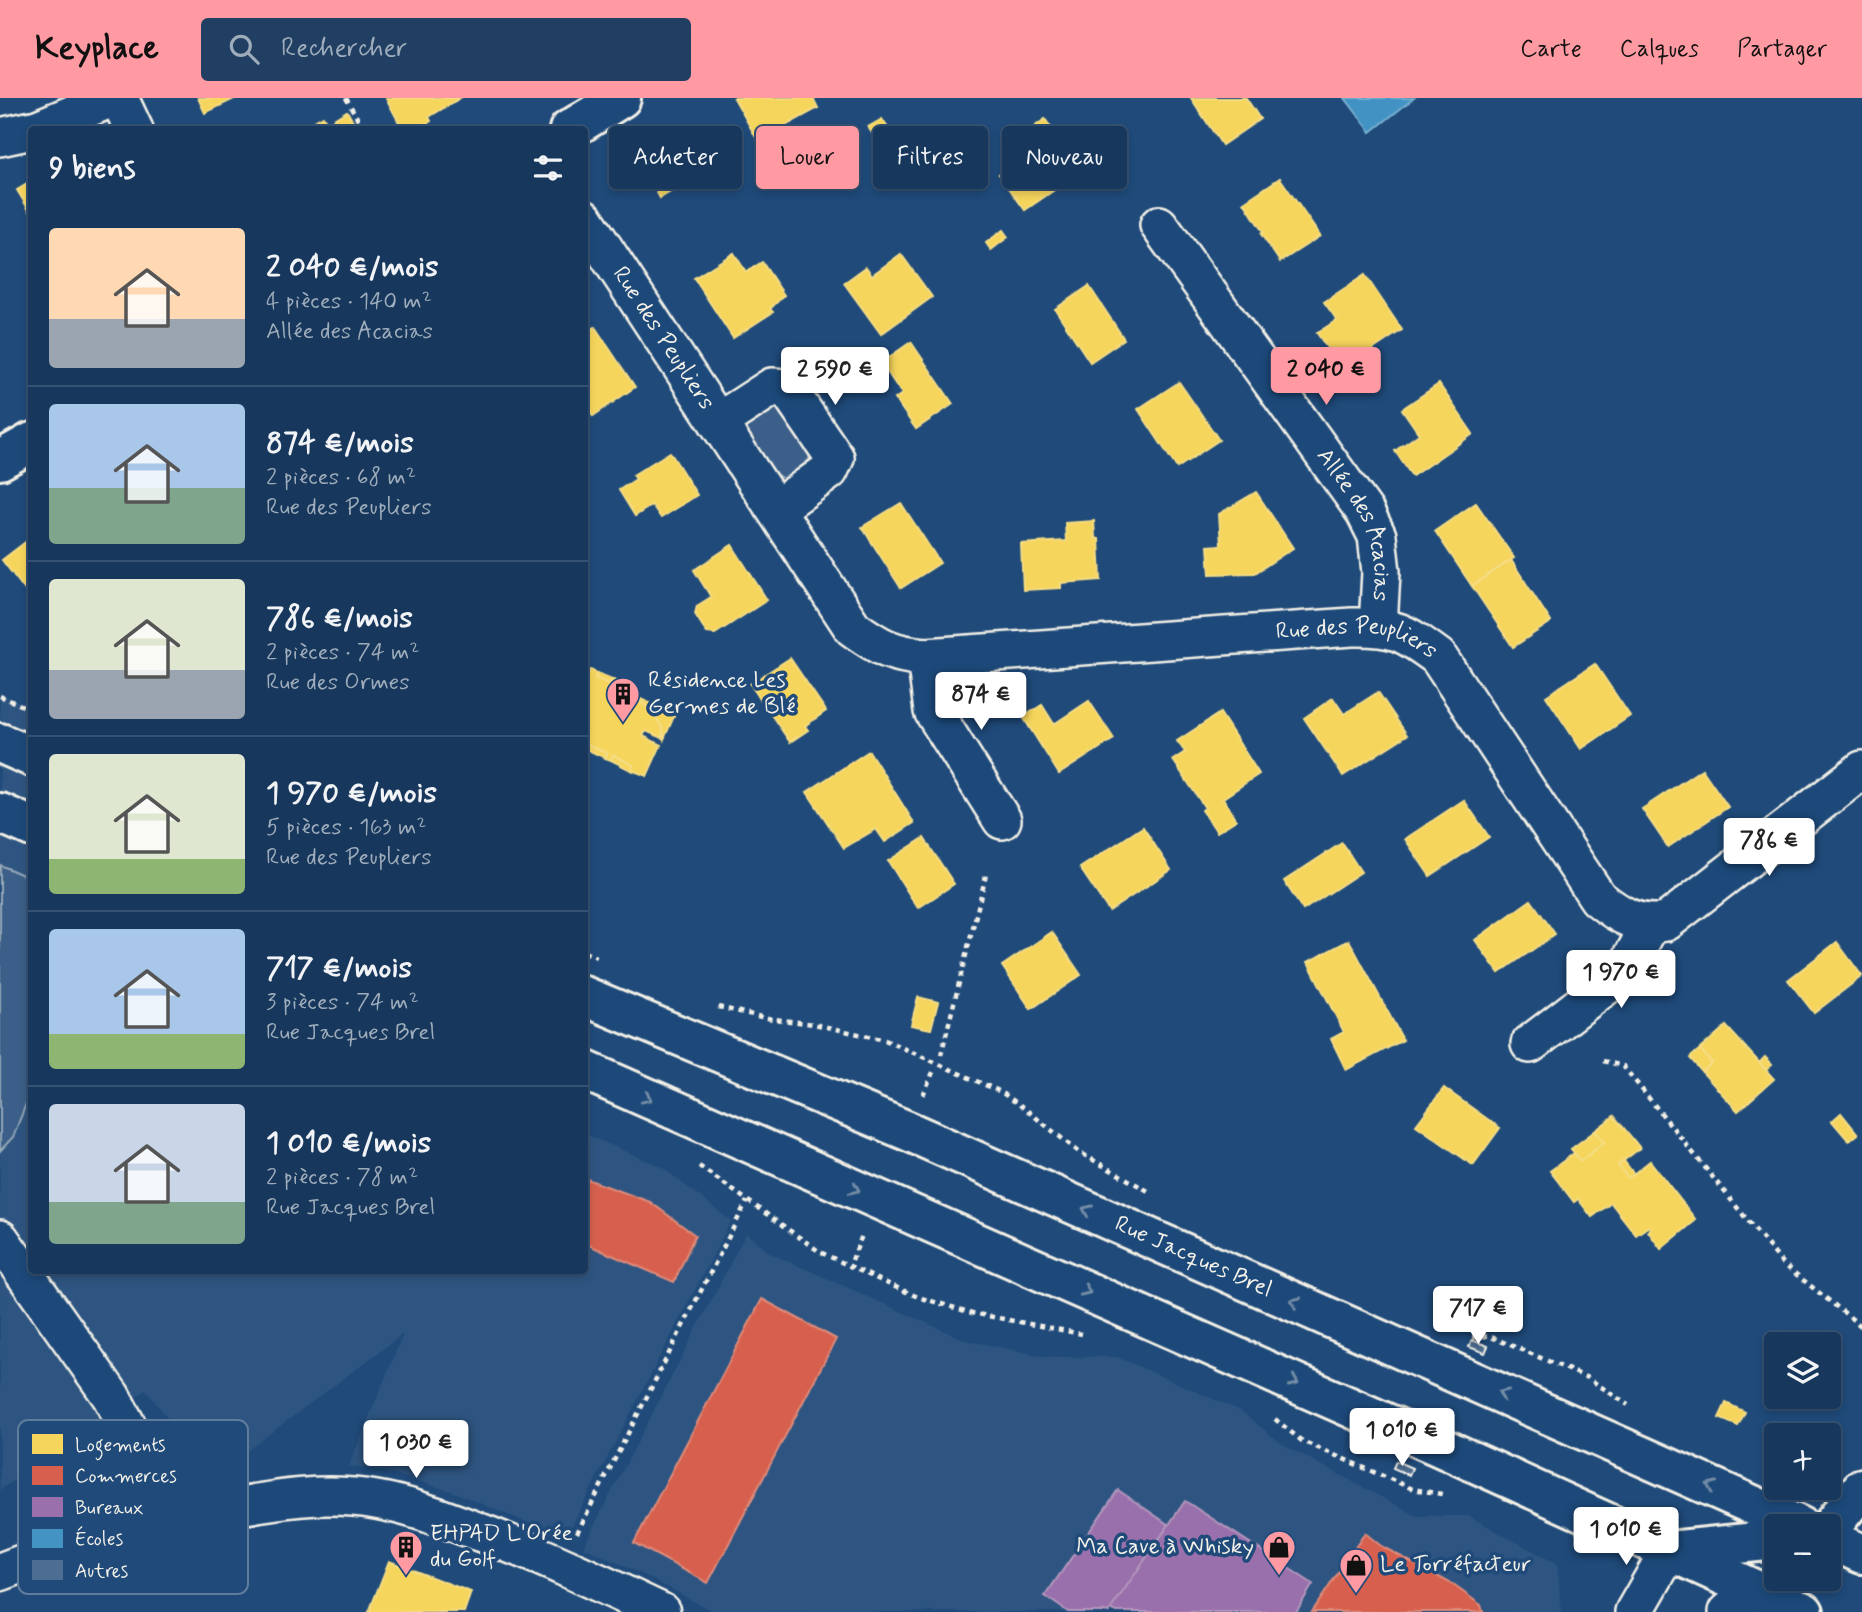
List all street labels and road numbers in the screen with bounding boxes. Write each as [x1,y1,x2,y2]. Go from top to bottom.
street label: Rue des Peupliers [605,261,721,416]
street label: Allée des Acacias [1309,443,1396,602]
street label: Rue des Peupliers [1275,612,1443,666]
street label: Rue Jacques Brel [1110,1209,1277,1305]

